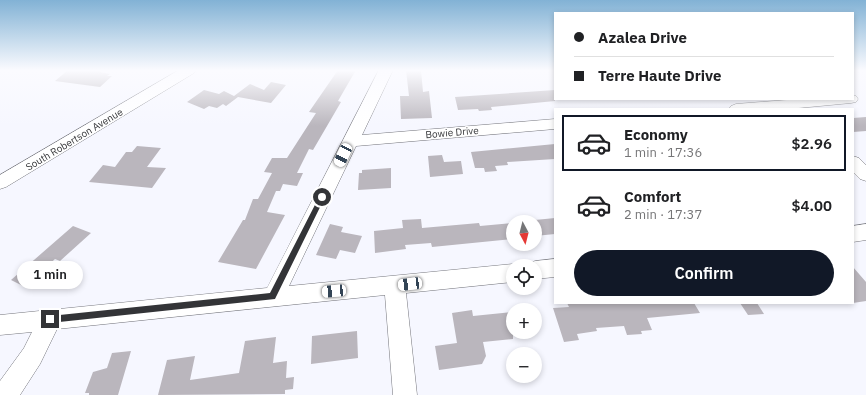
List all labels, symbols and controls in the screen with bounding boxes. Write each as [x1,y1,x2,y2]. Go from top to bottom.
text: Azalea Drive [598,28,687,47]
text: Terre Haute Drive [598,66,721,85]
street label: South Robertson Avenue [23,105,126,174]
street label: Bowie Drive [425,124,480,141]
icon: car [576,125,612,161]
text: Economy [624,125,688,144]
text: $2.96 [792,134,832,153]
car [332,142,354,168]
text: 1 min · 17:36 [624,144,702,161]
icon: car [576,187,612,223]
text: Comfort [624,187,681,206]
route start [313,188,331,206]
text: $4.00 [792,196,832,215]
text: 2 min · 17:37 [624,206,702,223]
north arrow [506,215,542,251]
map controls [506,215,542,383]
button: Confirm [574,250,834,296]
button: locate [506,259,542,295]
callout: 1 min [17,261,83,289]
text: 1 min [33,266,67,283]
car [397,277,423,291]
car [322,284,346,298]
button: + [506,303,542,339]
route end [41,310,59,328]
button: − [506,347,542,383]

